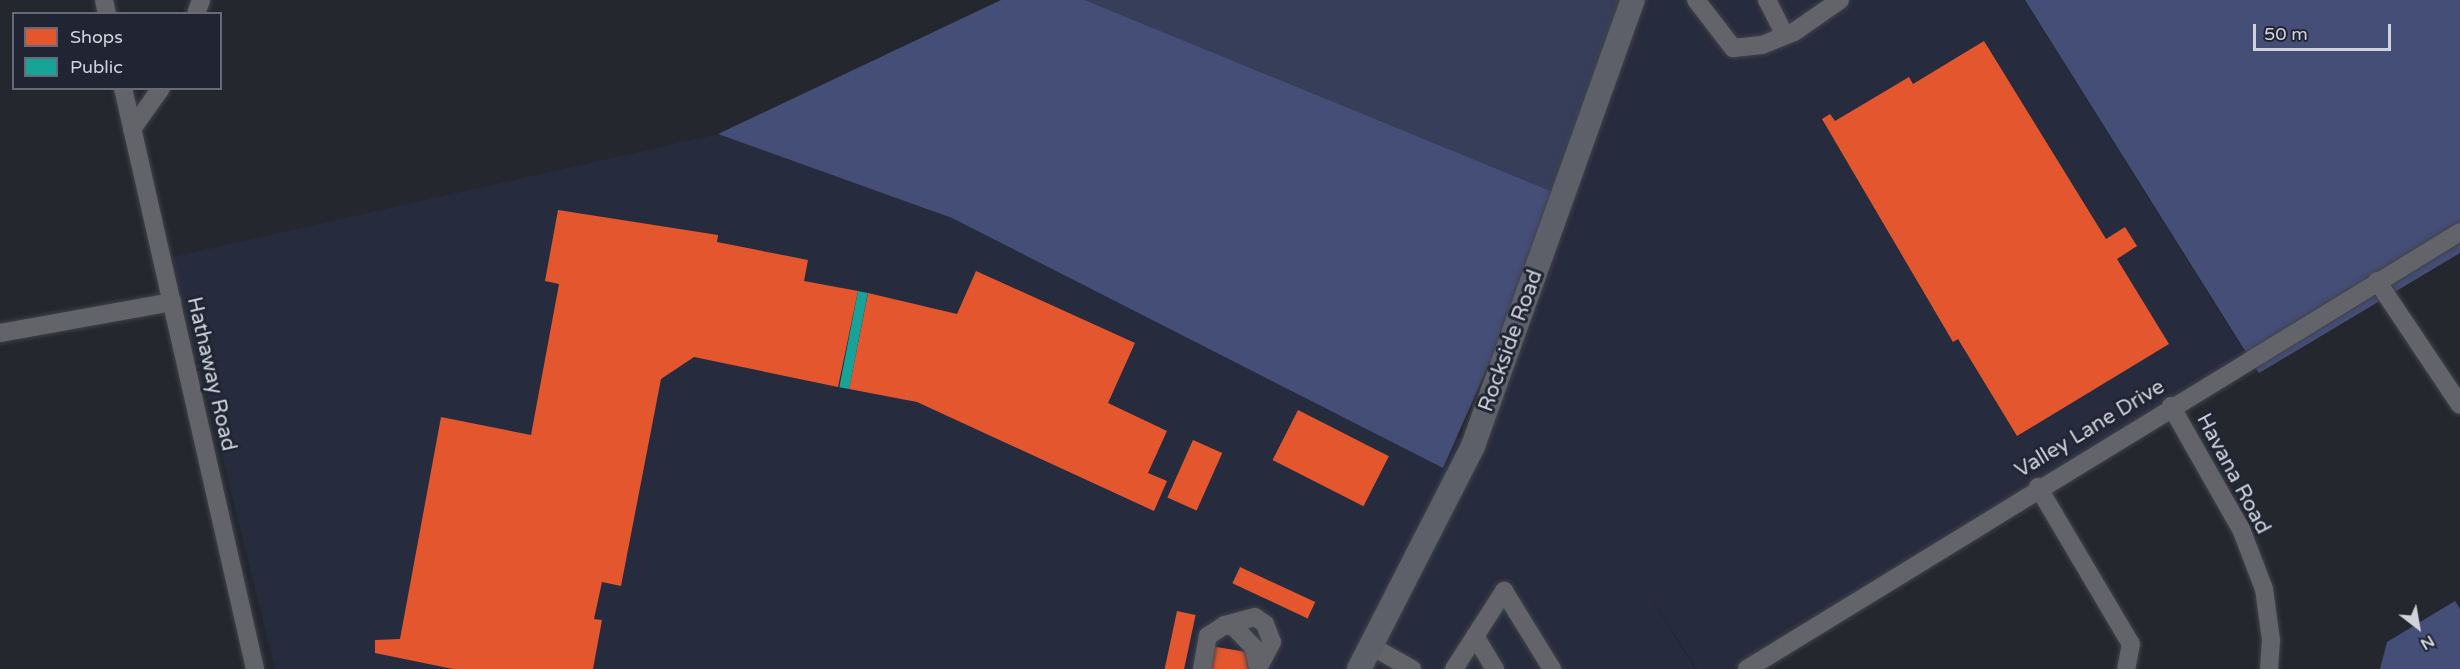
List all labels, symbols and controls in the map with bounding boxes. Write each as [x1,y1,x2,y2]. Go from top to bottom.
legend [12,12,222,90]
scale bar [2256,12,2394,50]
text: 50 m [2264,23,2308,45]
text: Shops [70,26,123,48]
text: Public [70,56,123,78]
street label: Rockside Road [1474,267,1548,415]
street label: Hathaway Road [181,294,241,454]
street label: Valley Lane Drive [2011,374,2169,484]
street label: Havana Road [2191,409,2275,539]
north arrow [2388,597,2448,657]
text: N [2417,631,2438,654]

